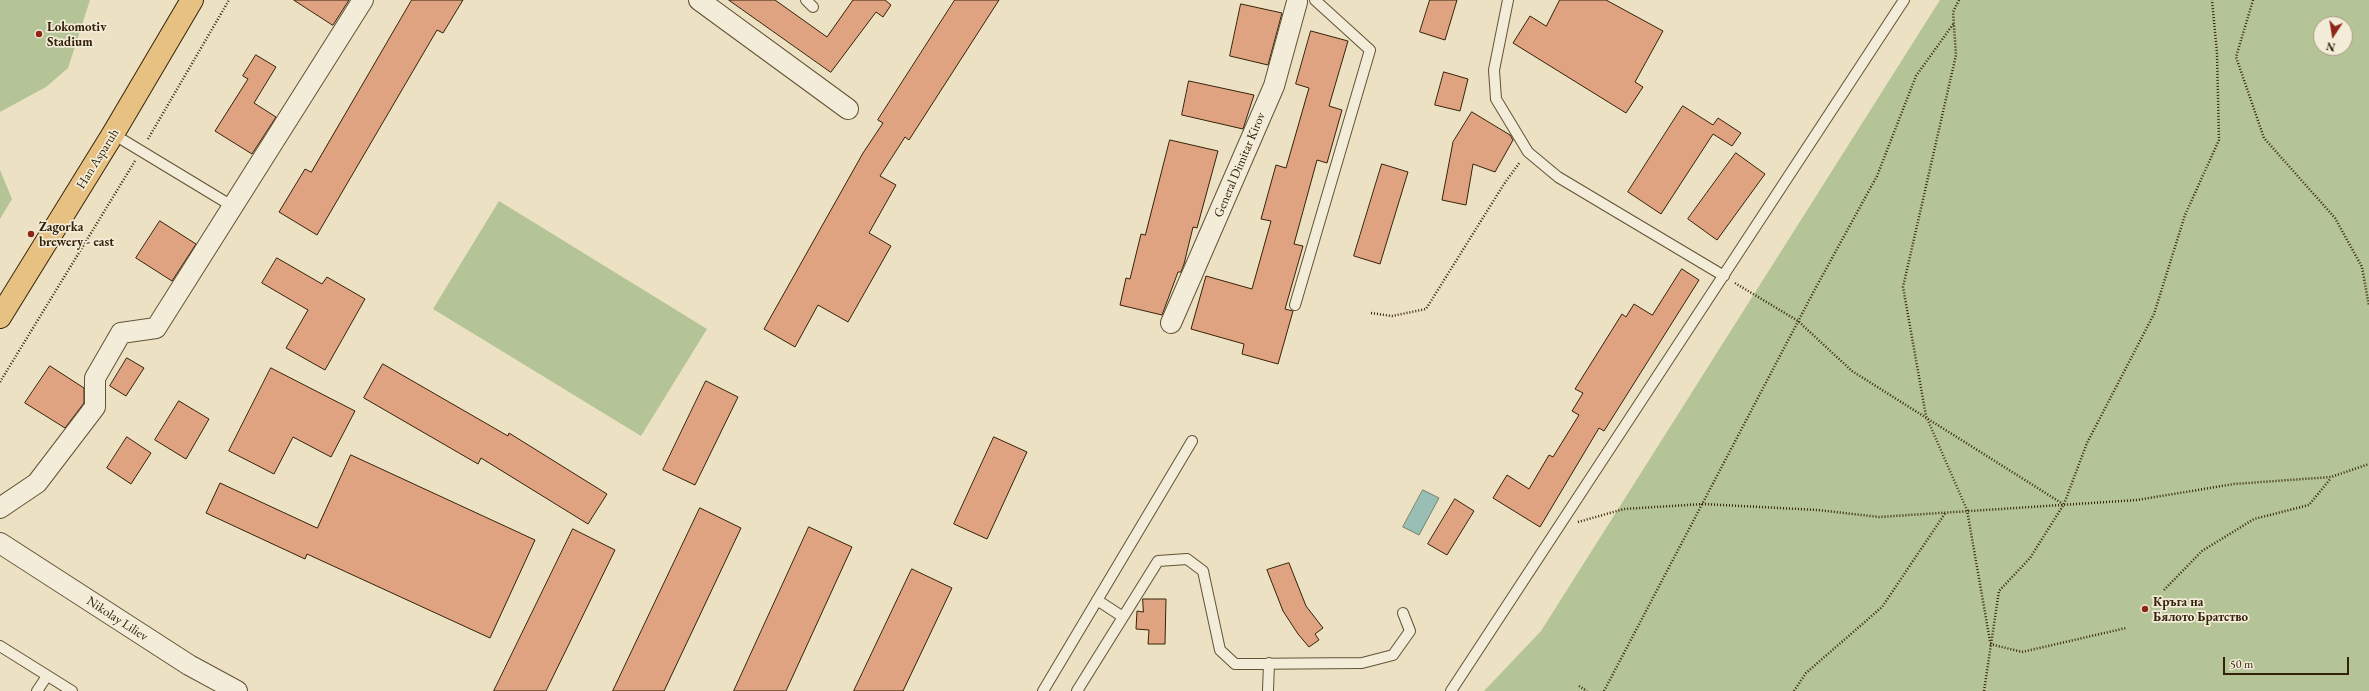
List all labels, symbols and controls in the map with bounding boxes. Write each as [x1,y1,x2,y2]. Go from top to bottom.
north arrow [2313,16,2353,56]
place label: Lokomotiv Stadium [47,19,106,50]
marker: Lokomotiv Stadium [34,29,44,39]
text: N [2325,39,2337,55]
street label: General Dimitar Kirov [1211,110,1269,220]
street label: Han Asparuh [73,126,123,192]
place label: Zagorka brewery - east [39,219,114,250]
marker: Zagorka brewery - east [26,229,36,239]
street label: Nikolay Liliev [83,593,151,645]
place label: Кръга на Бялото Братство [2153,594,2248,625]
marker: Кръга на Бялото Братство [2140,604,2150,614]
scale bar [2225,649,2351,675]
text: 50 m [2230,656,2253,672]

